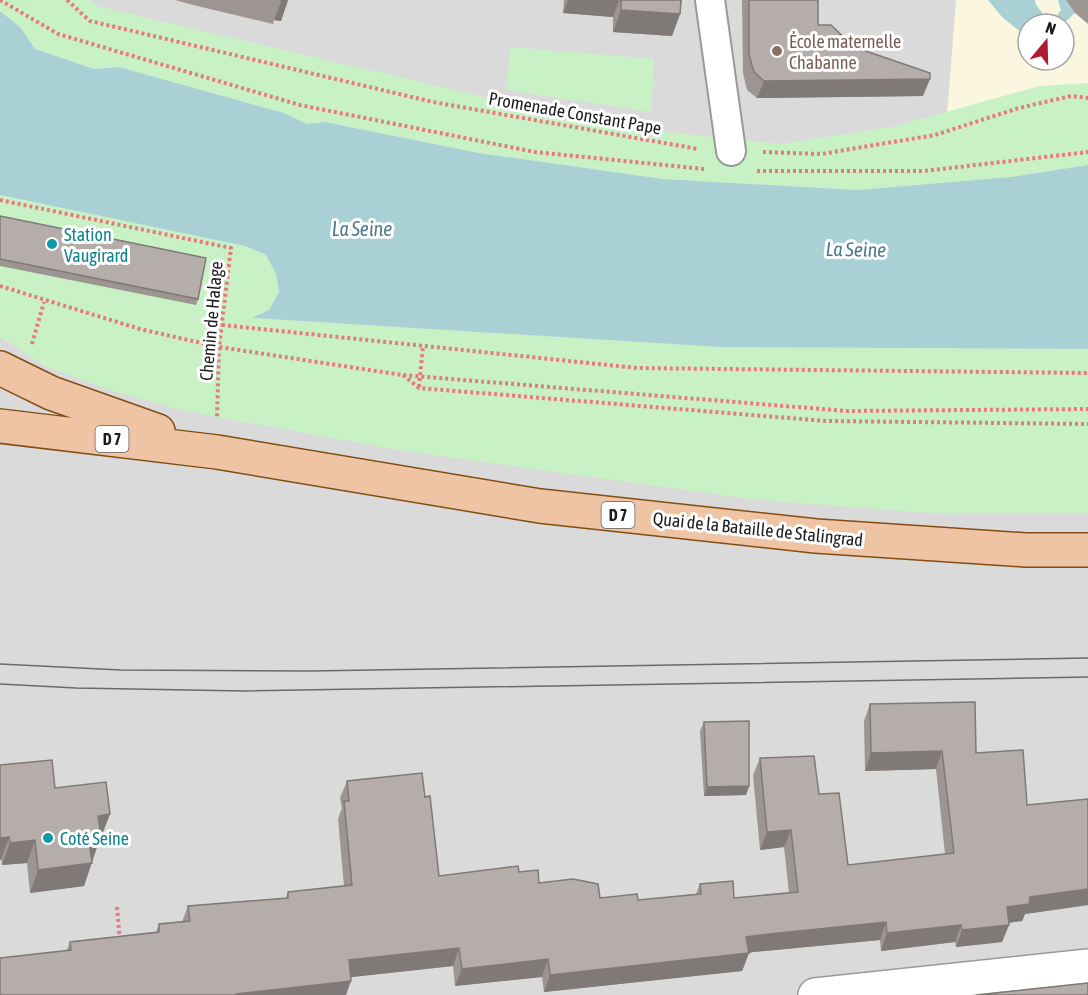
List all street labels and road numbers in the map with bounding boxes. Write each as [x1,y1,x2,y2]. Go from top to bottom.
street label: Promenade Constant Pape [487,87,663,139]
street label: Chemin de Halage [195,260,227,382]
road number: D 7 [96,426,128,452]
road number: D 7 [602,502,634,528]
street label: Quai de la Bataille de Stalingrad [652,508,864,550]

